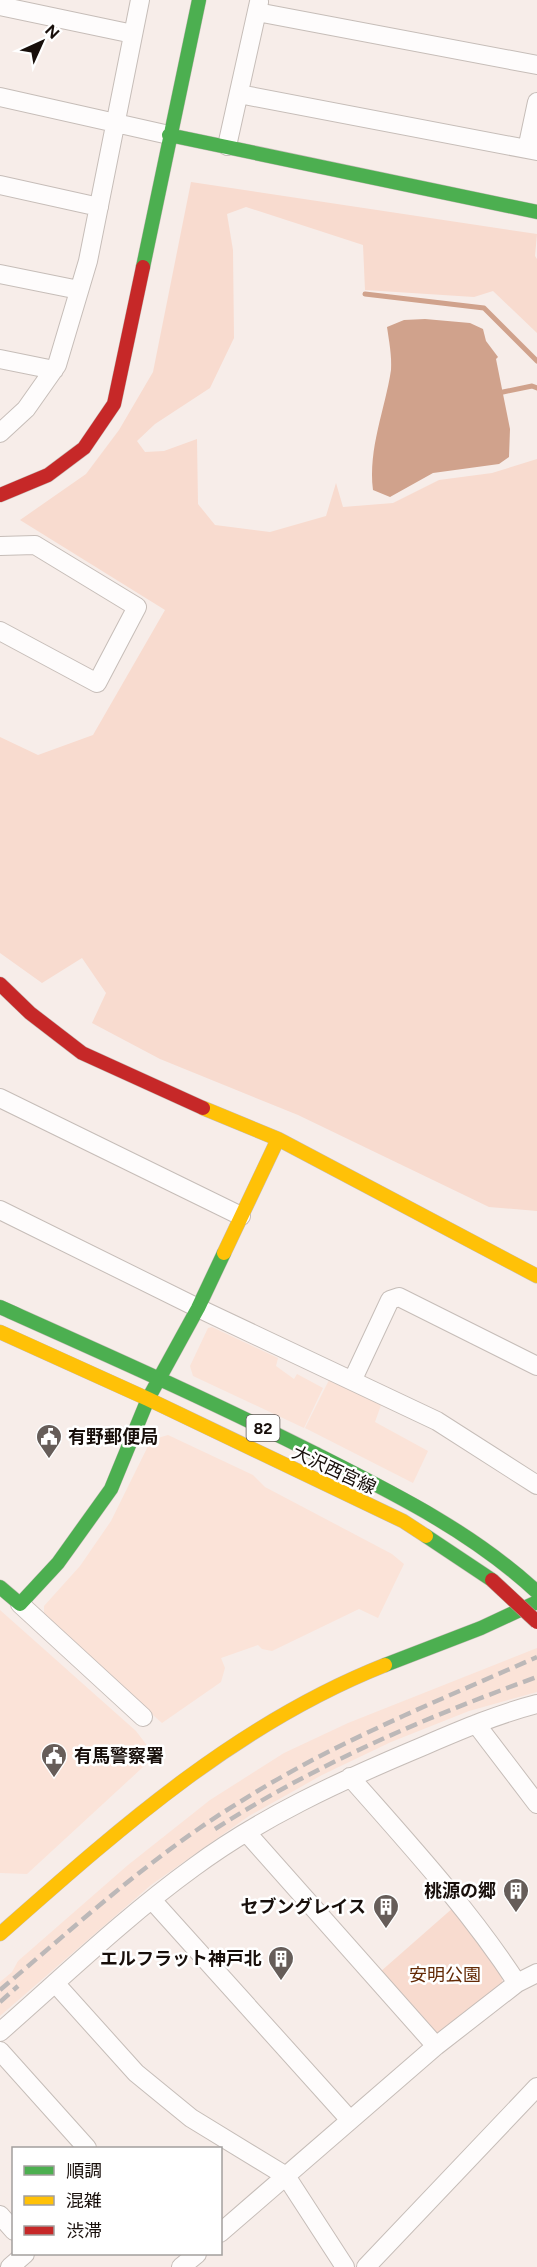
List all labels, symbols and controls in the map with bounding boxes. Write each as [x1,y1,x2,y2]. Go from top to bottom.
north arrow [12,12,72,72]
text: N [41,21,63,43]
road number: 82 [246,1415,280,1441]
public building icon: 有野郵便局 [34,1422,64,1460]
place label: 有野郵便局 [68,1426,158,1448]
street label: 大沢西宮線 [289,1441,379,1499]
public building icon: 有馬警察署 [39,1741,69,1779]
place label: 有馬警察署 [74,1745,164,1767]
building icon: 桃源の郷 [501,1876,531,1914]
place label: 桃源の郷 [424,1880,496,1902]
building icon: セブングレイス [371,1892,401,1930]
place label: セブングレイス [241,1896,366,1918]
building icon: エルフラット神戸北 [266,1944,296,1982]
place label: エルフラット神戸北 [100,1948,262,1970]
park label: 安明公園 [409,1964,481,1986]
legend [12,2147,222,2255]
text: 順調 [66,2160,102,2182]
text: 混雑 [66,2190,102,2212]
text: 渋滞 [66,2220,102,2242]

